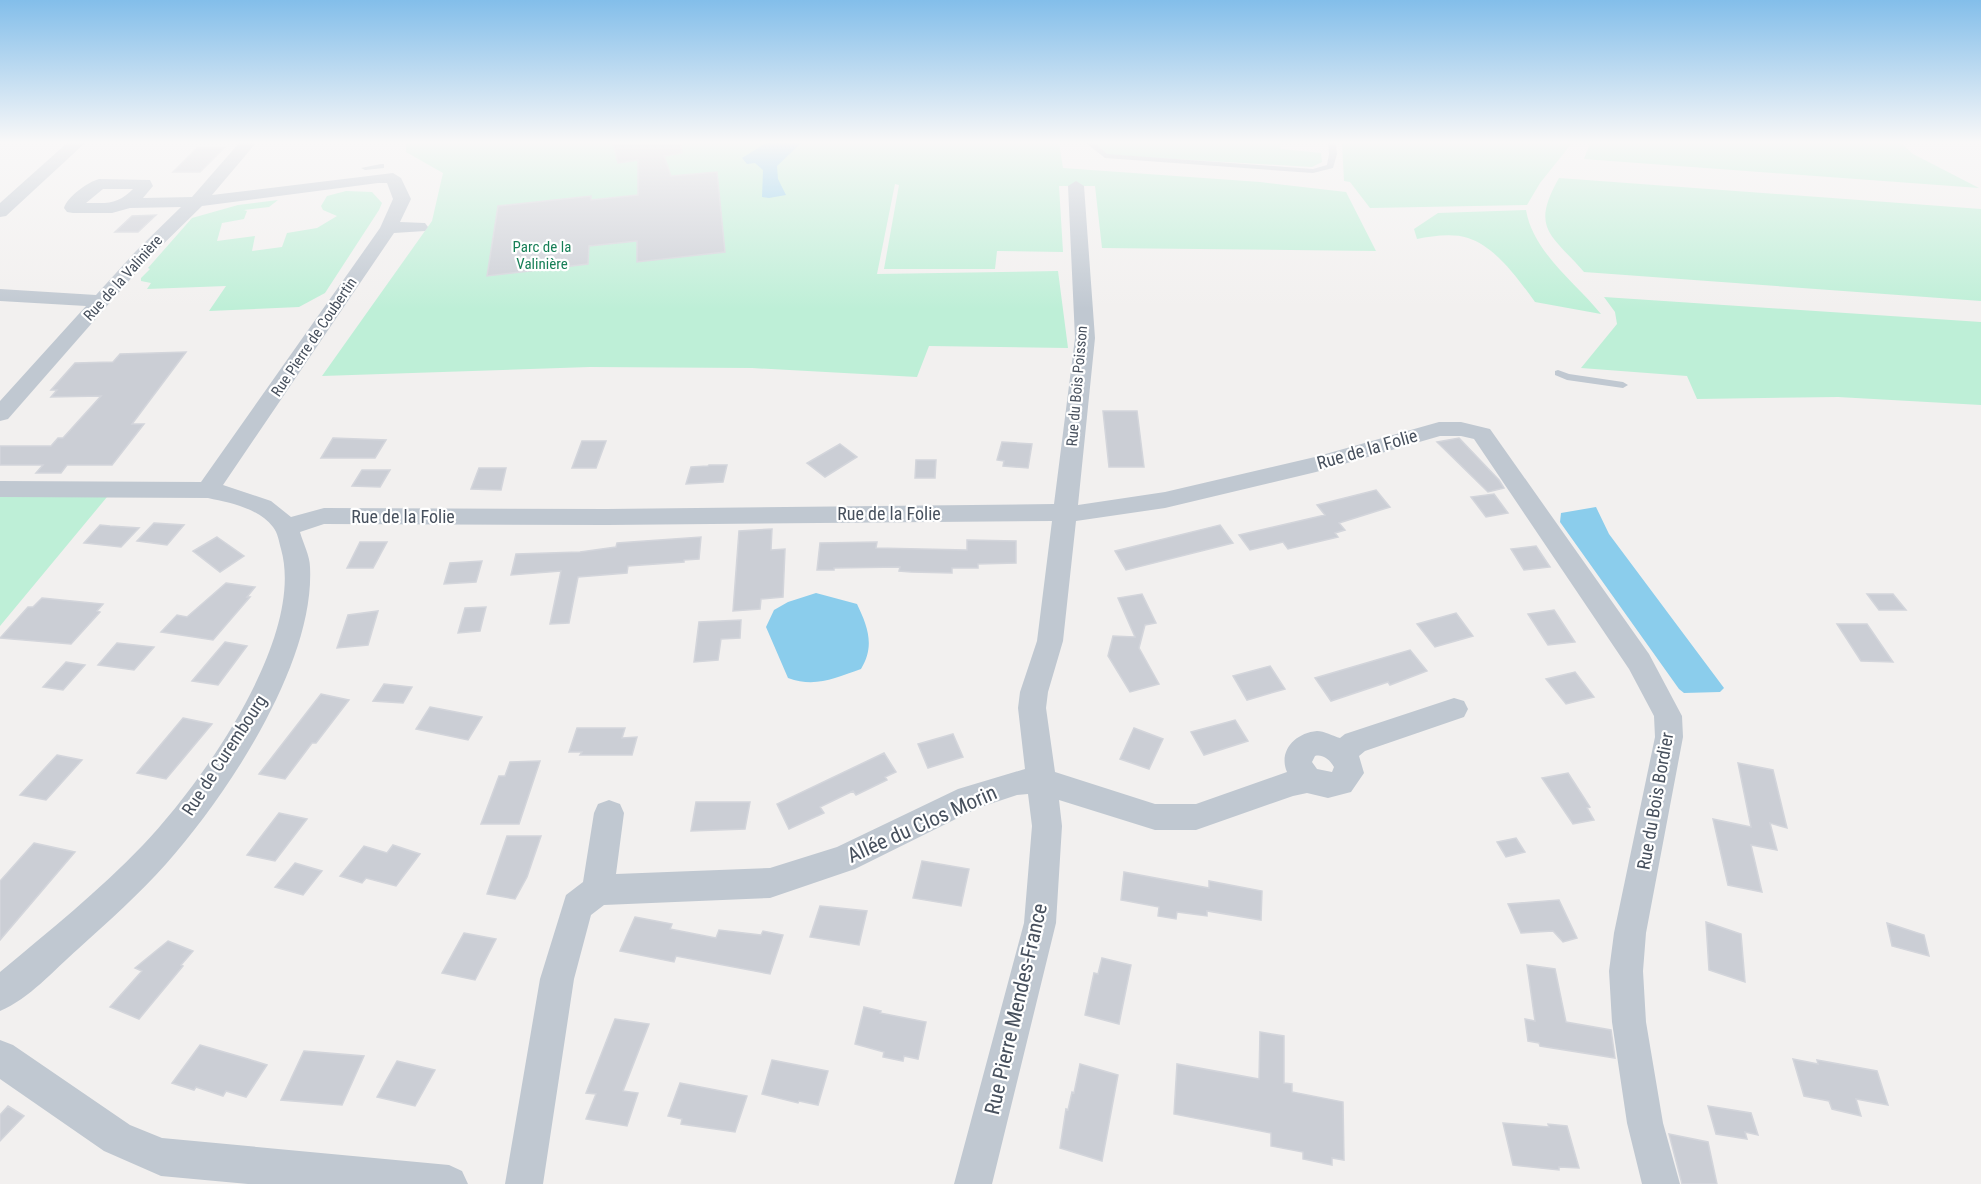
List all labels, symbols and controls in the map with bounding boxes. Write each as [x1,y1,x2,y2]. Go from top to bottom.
street label: Rue de la Valinière [80,231,166,325]
park label: Parc de la Valinière [513,238,571,273]
street label: Rue Pierre de Coubertin [267,274,361,400]
street label: Rue du Bois Poisson [1063,325,1091,447]
street label: Rue de la Folie [1314,425,1420,473]
street label: Rue de la Folie [837,503,941,524]
street label: Rue de la Folie [351,506,455,527]
street label: Rue de Curembourg [177,691,271,819]
street label: Rue du Bois Bordier [1633,730,1678,871]
street label: Allée du Clos Morin [844,780,1000,868]
street label: Rue Pierre Mendes-France [980,901,1052,1117]

